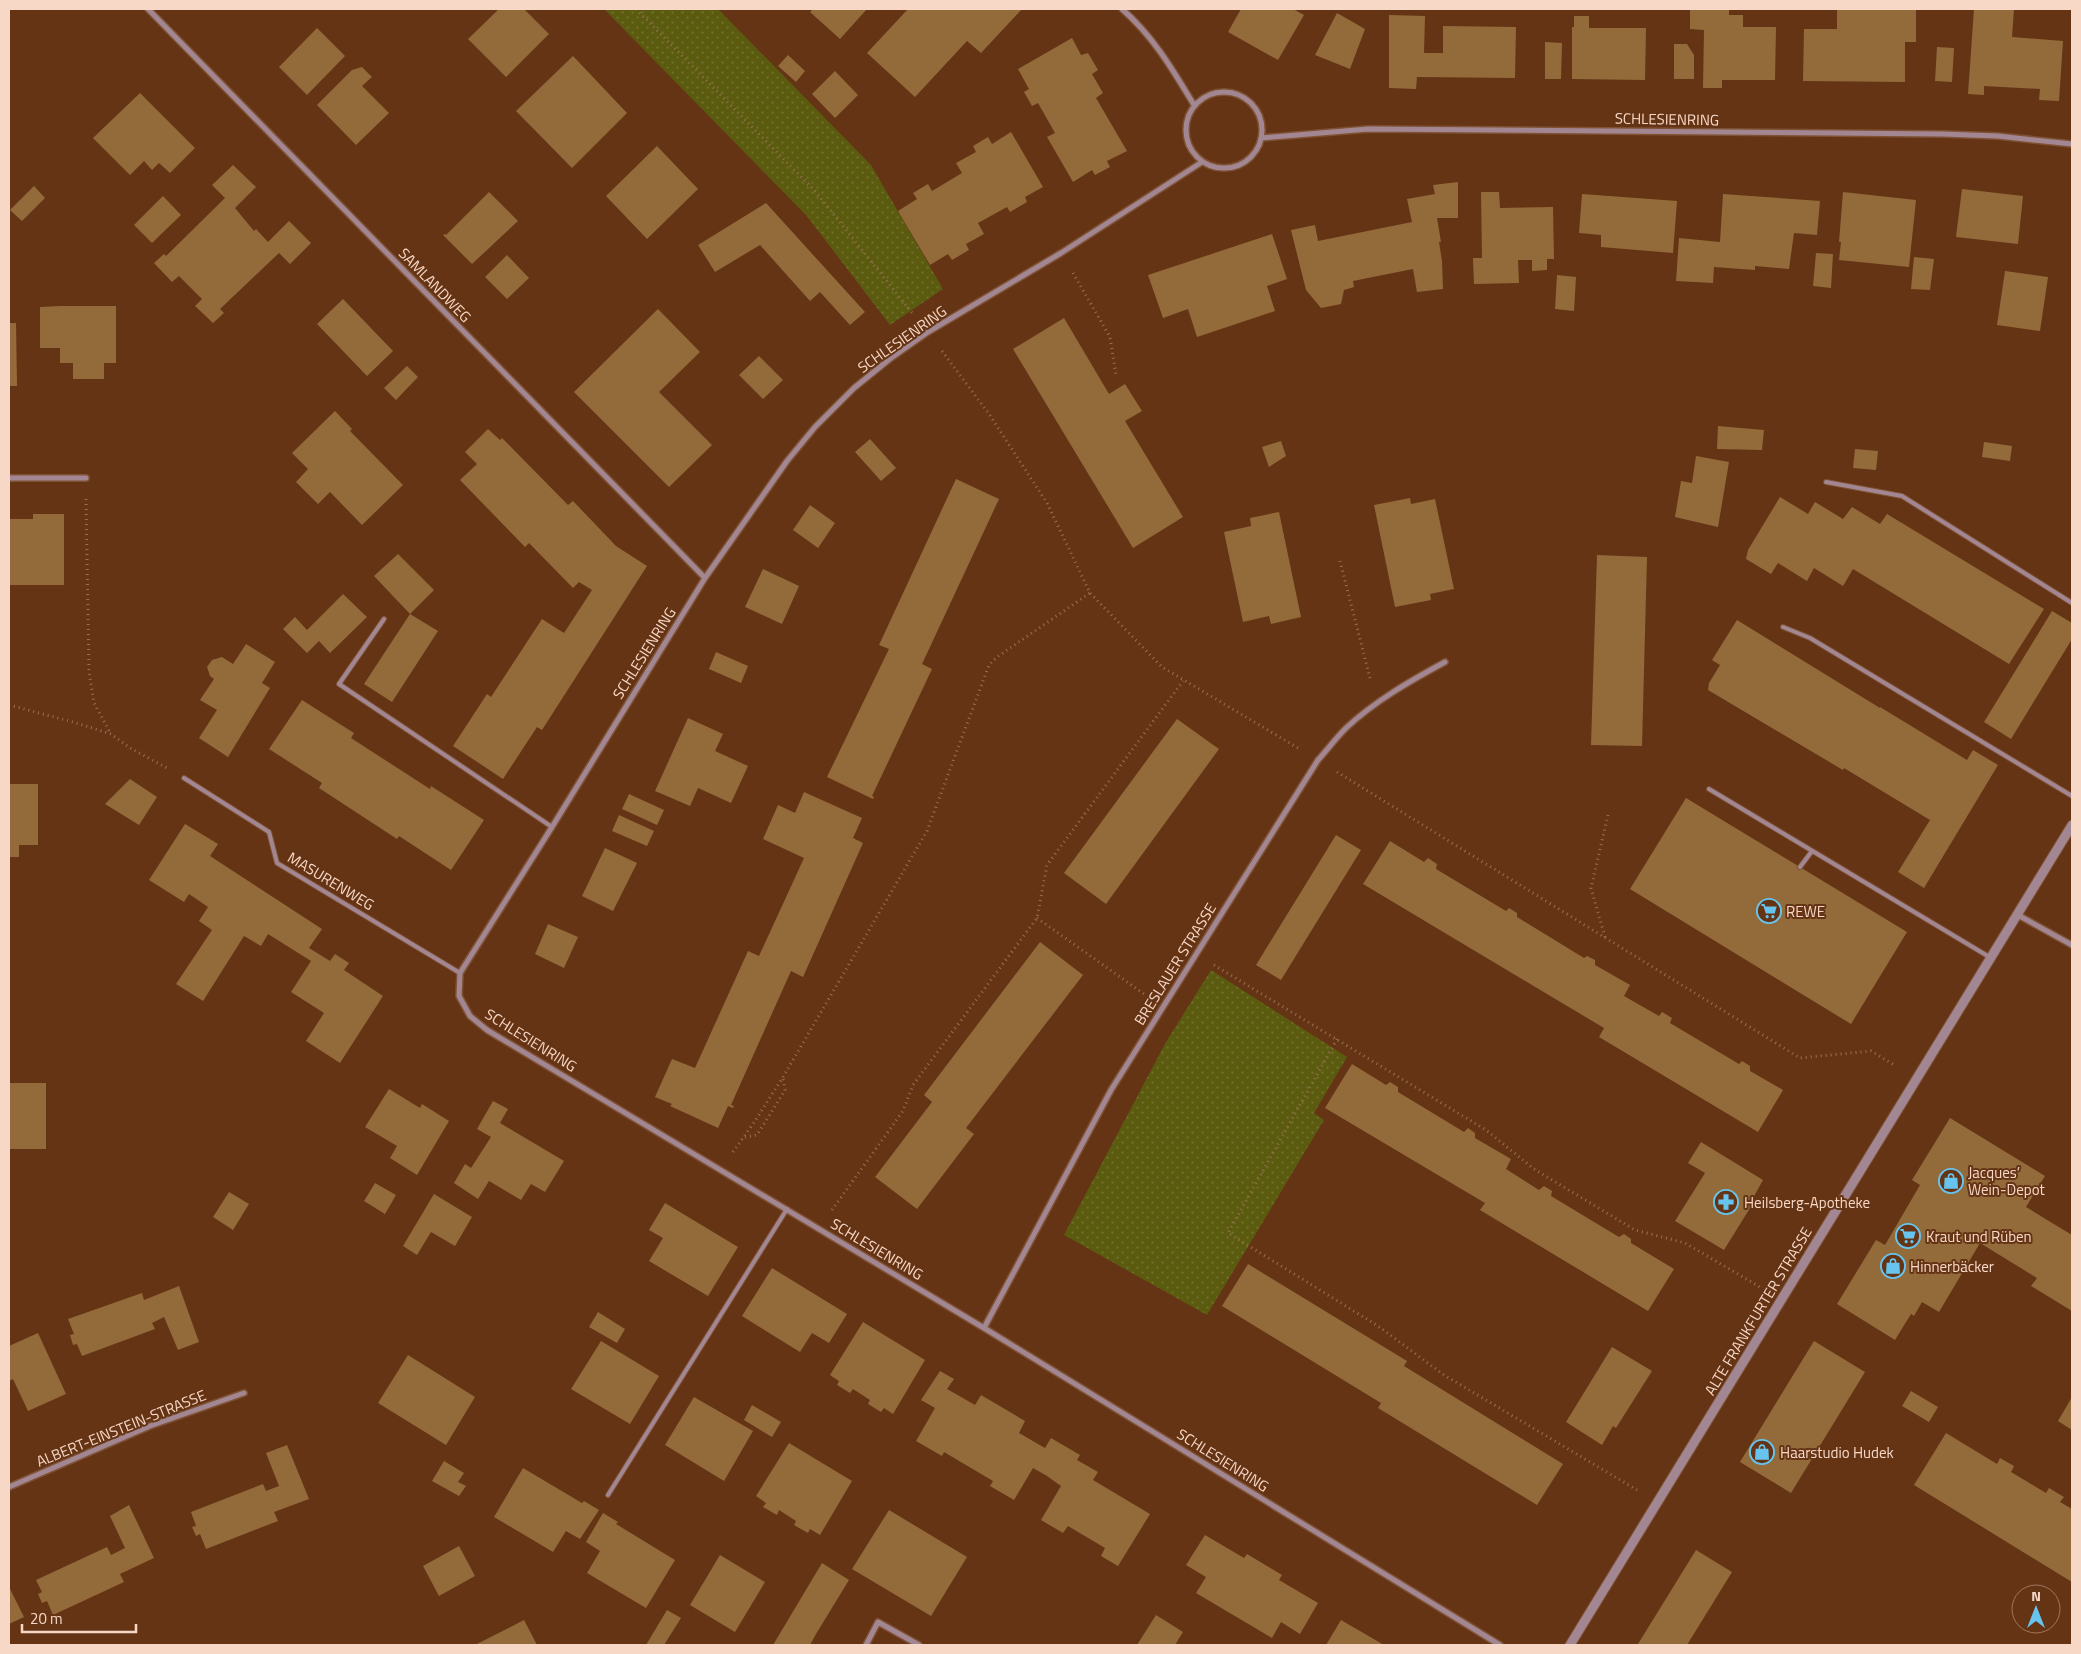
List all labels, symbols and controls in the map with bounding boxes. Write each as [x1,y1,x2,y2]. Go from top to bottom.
street label: SCHLESIENRING [1615,107,1719,131]
street label: SAMLANDWEG [393,242,477,328]
street label: SCHLESIENRING [853,300,951,378]
street label: SCHLESIENRING [607,603,681,703]
street label: MASURENWEG [283,846,379,916]
supermarket icon: REWE [1756,898,1782,924]
street label: BRESLAUER STRASSE [1128,899,1222,1029]
place label: REWE [1786,900,1825,923]
street label: SCHLESIENRING [481,1003,581,1077]
place label: Jacques’ Wein-Depot [1968,1161,2045,1201]
shop icon: Jacques’ Wein-Depot [1938,1168,1964,1194]
pharmacy icon: Heilsberg-Apotheke [1713,1189,1739,1215]
place label: Heilsberg-Apotheke [1744,1191,1870,1214]
street label: SCHLESIENRING [826,1212,928,1286]
street label: ALTE FRANKFURTER STRASSE [1699,1222,1817,1400]
supermarket icon: Kraut und Rüben [1895,1223,1921,1249]
place label: Kraut und Rüben [1926,1225,2032,1248]
shop icon: Hinnerbäcker [1880,1253,1906,1279]
place label: Hinnerbäcker [1910,1255,1994,1278]
street label: ALBERT-EINSTEIN-STRASSE [33,1383,209,1473]
street label: SCHLESIENRING [1173,1423,1273,1497]
shop icon: Haarstudio Hudek [1749,1439,1775,1465]
place label: Haarstudio Hudek [1780,1441,1894,1464]
north arrow [2011,1584,2061,1634]
text: N [2031,1585,2041,1606]
scale bar [22,1602,136,1634]
text: 20 m [30,1607,63,1630]

